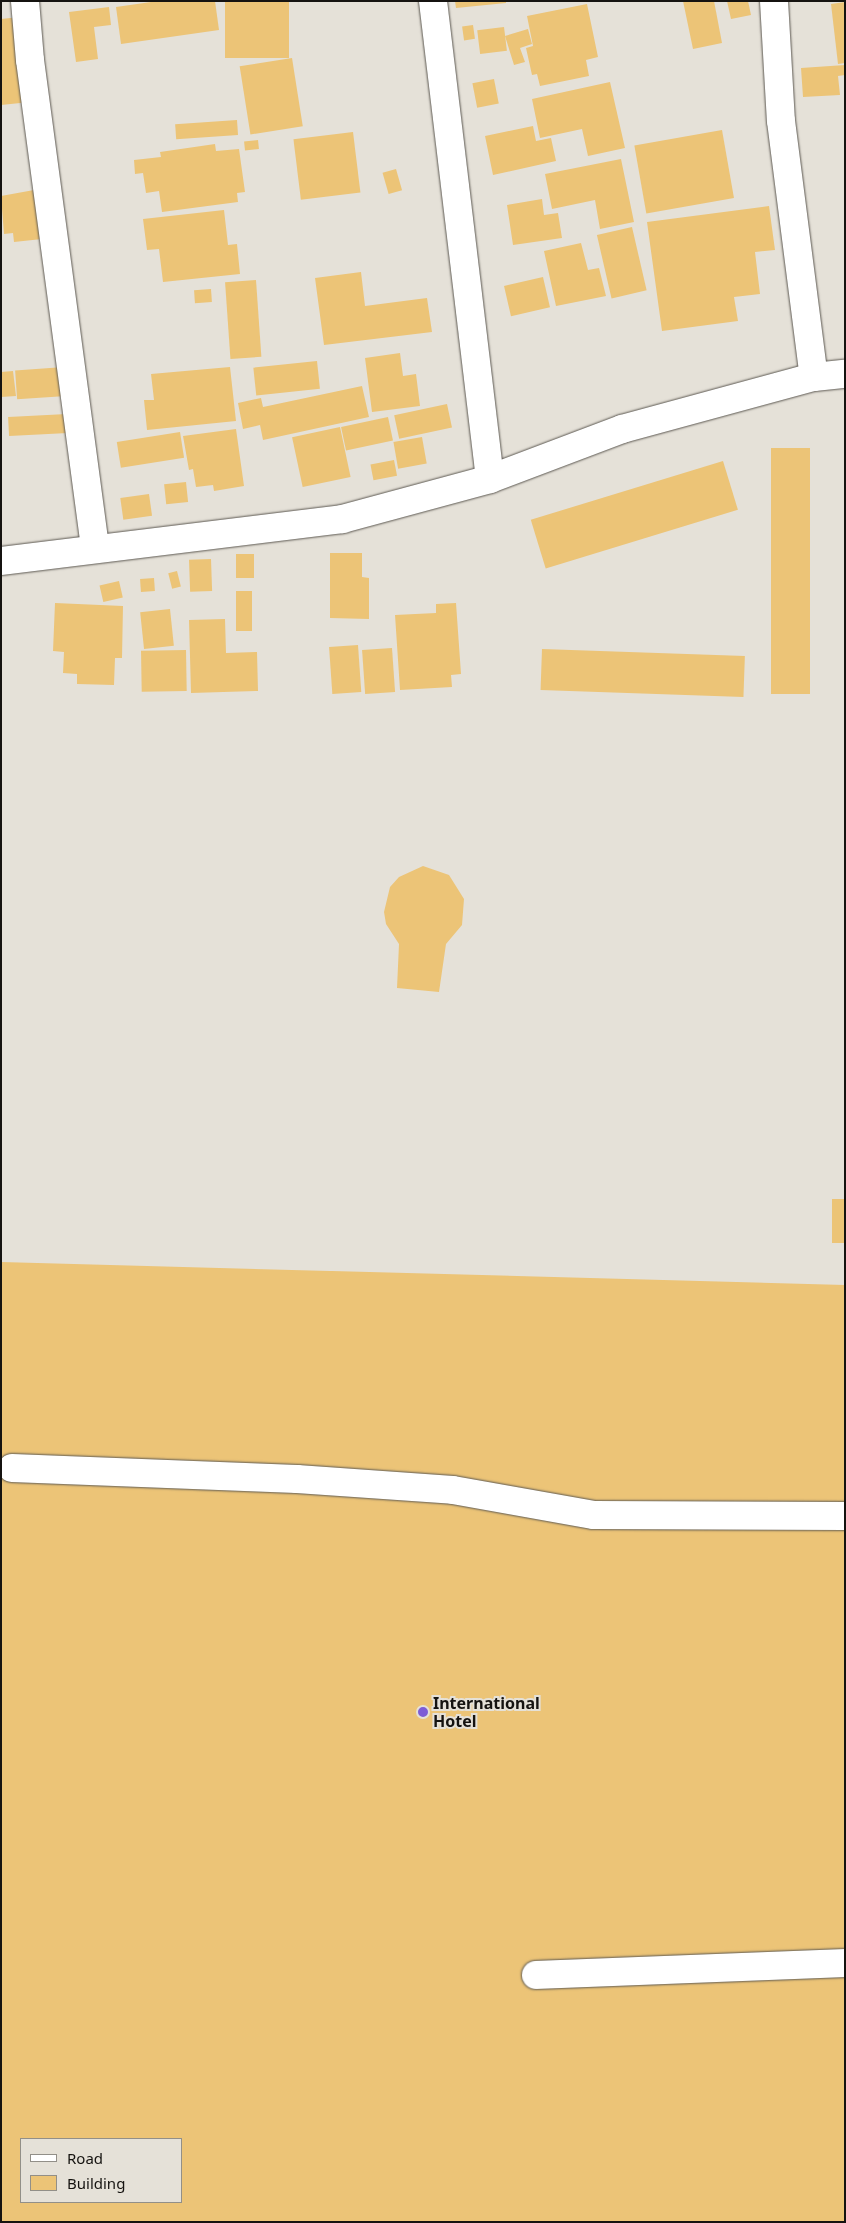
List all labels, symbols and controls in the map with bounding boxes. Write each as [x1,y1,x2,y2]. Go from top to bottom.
place label: International Hotel [433,1693,540,1731]
marker: International Hotel [417,1706,429,1718]
legend [20,2138,182,2203]
text: Road [67,2148,103,2168]
text: Building [67,2173,125,2193]

